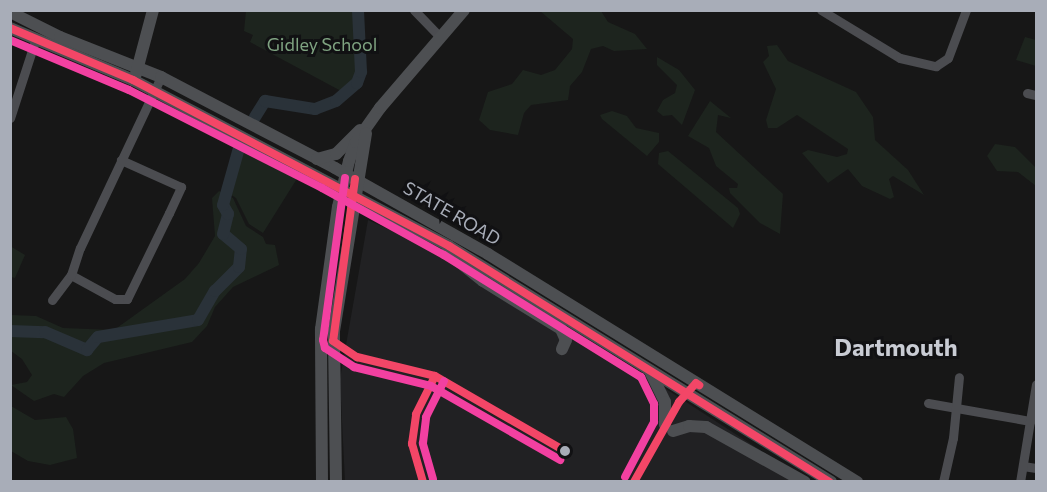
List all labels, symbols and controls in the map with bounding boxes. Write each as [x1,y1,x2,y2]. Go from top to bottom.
park label: Gidley School [267,33,377,55]
street label: STATE ROAD [400,177,504,249]
district label: Dartmouth [834,333,958,361]
unlabelled marker [559,445,571,457]

